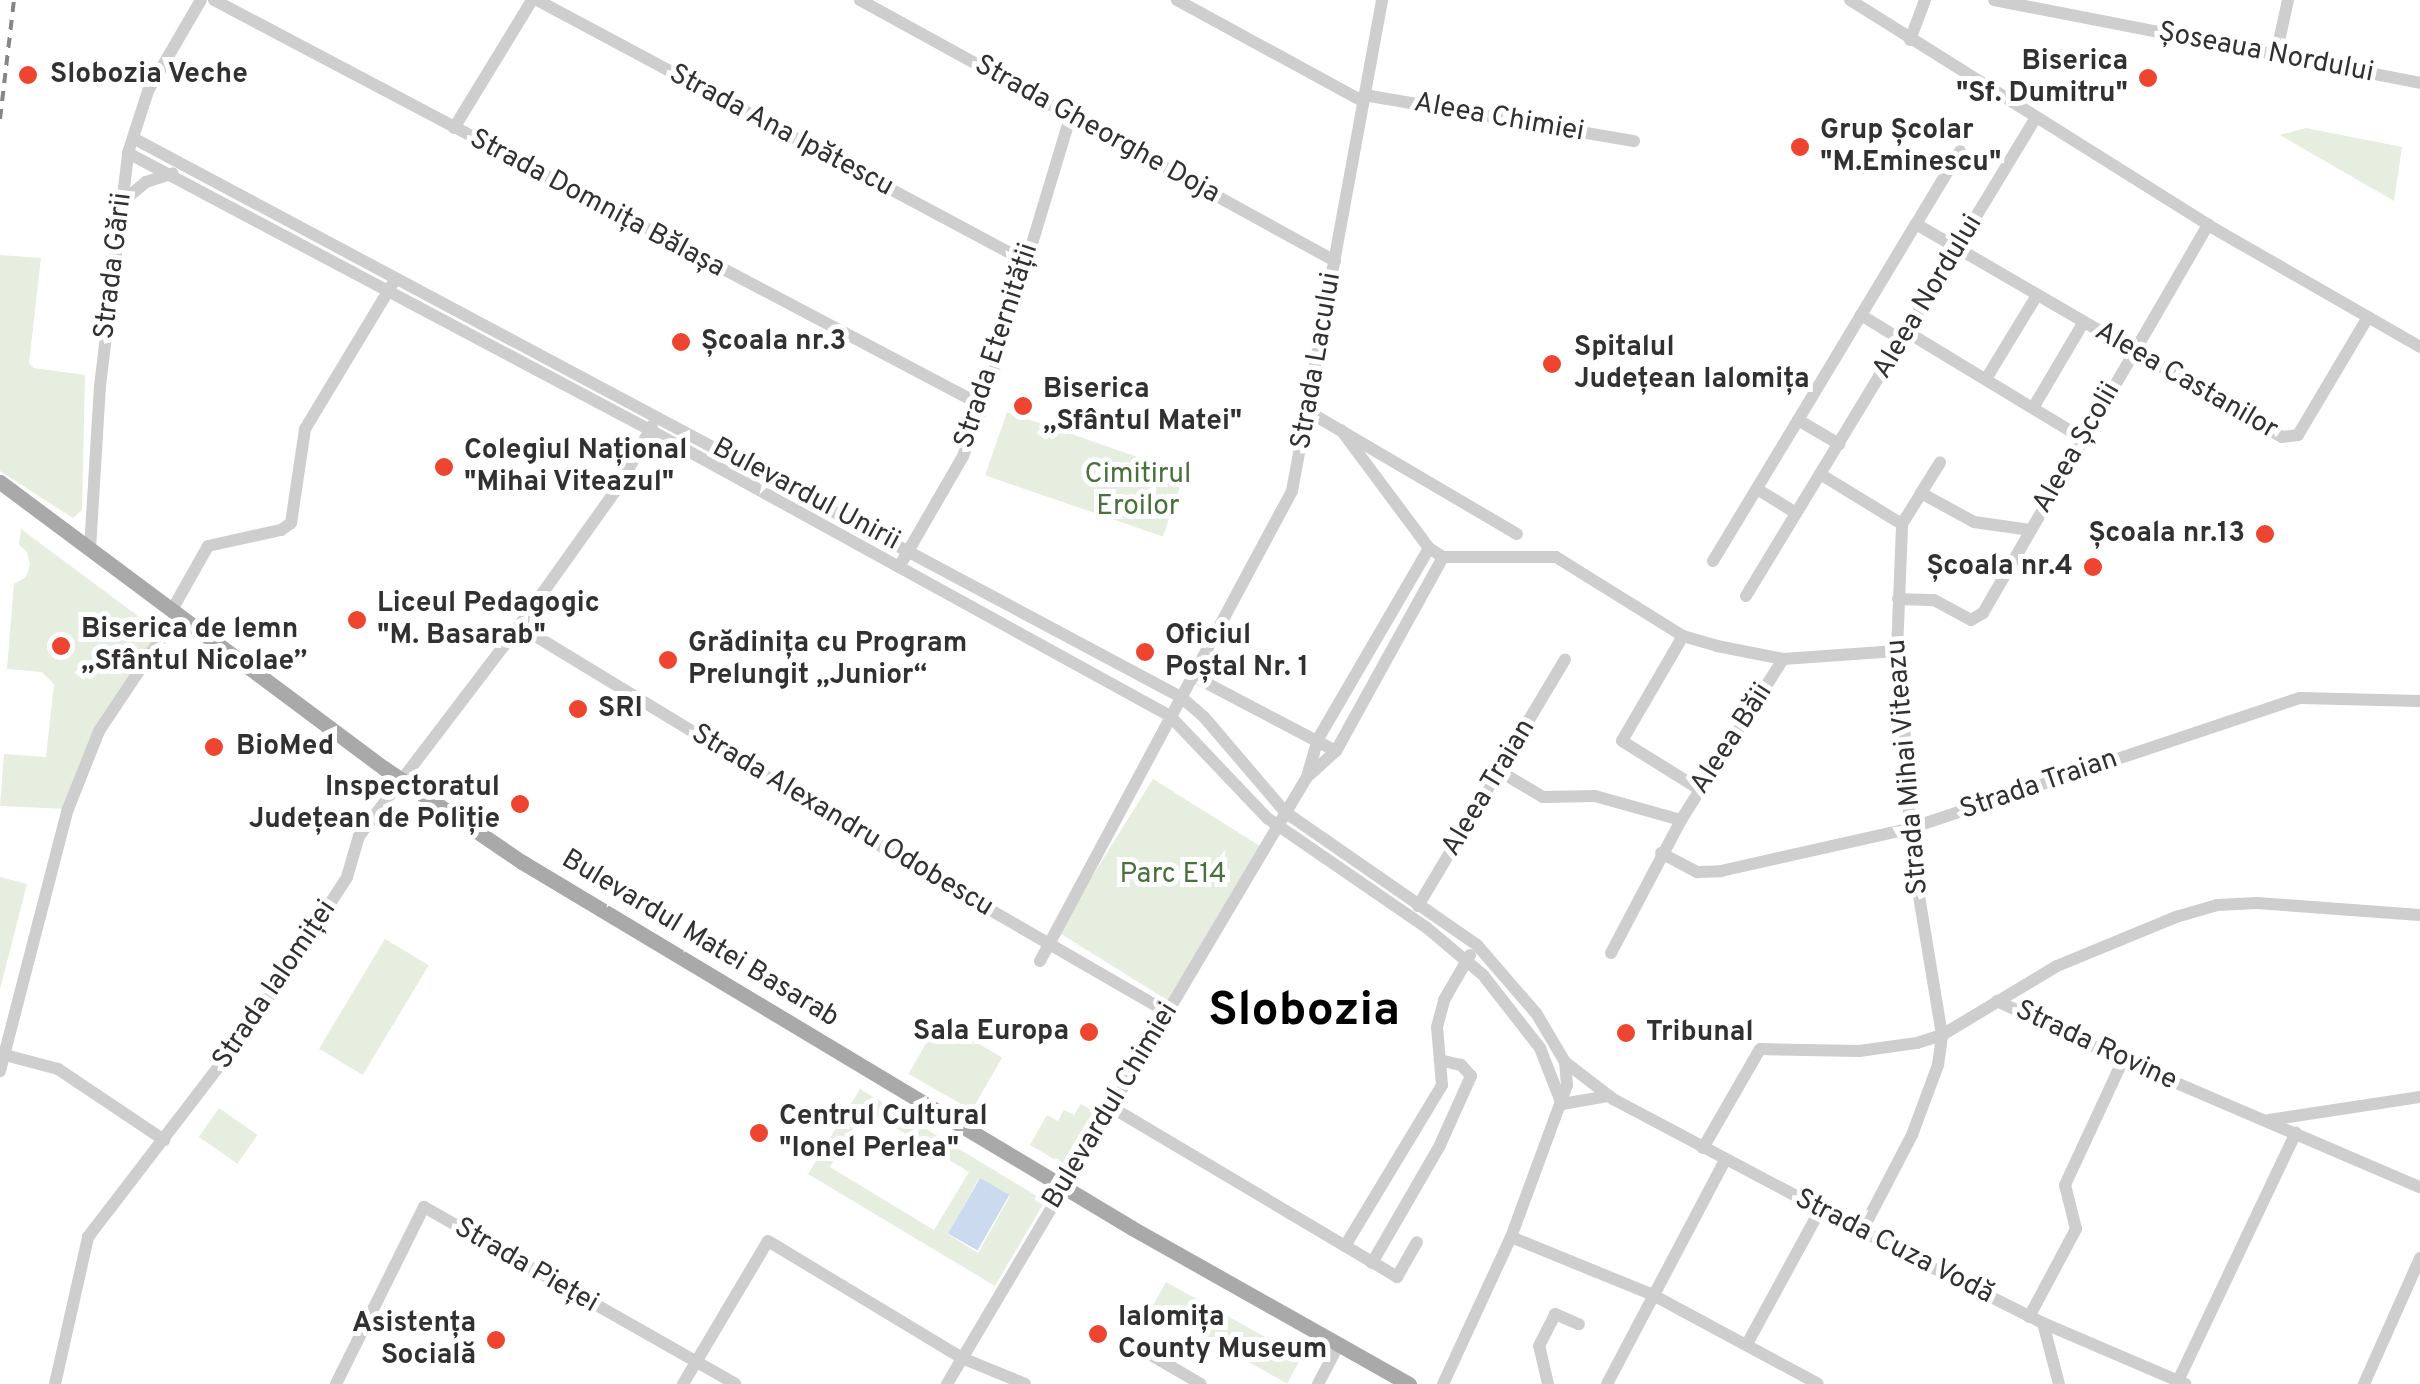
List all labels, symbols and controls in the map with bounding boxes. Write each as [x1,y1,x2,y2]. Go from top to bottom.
street label: Șoseaua Nordului [2155,16,2377,90]
place label: Biserica "Sf. Dumitru" [1956,45,2128,111]
street label: Strada Gheorghe Doja [969,49,1225,211]
street label: Strada Ana Ipătescu [662,57,900,205]
place label: Slobozia Veche [50,58,249,92]
marker: Slobozia Veche [15,62,41,88]
marker: Biserica "Sf. Dumitru" [2137,67,2159,89]
street label: Aleea Chimiei [1411,87,1587,149]
place label: Grup Școlar "M.Eminescu" [1820,114,2001,180]
street label: Strada Domnița Bălașa [464,122,730,286]
marker: Grup Școlar "M.Eminescu" [1789,136,1811,158]
street label: Strada Gării [88,191,140,341]
street label: Aleea Nordului [1866,209,1990,385]
street label: Strada Eternității [948,239,1046,453]
street label: Strada Lacului [1285,270,1349,452]
street label: Aleea Castanilor [2088,315,2284,447]
place label: Școala nr.3 [701,325,846,359]
marker: Școala nr.3 [670,331,692,353]
place label: Spitalul Județean Ialomița [1574,331,1810,397]
marker: Spitalul Județean Ialomița [1539,351,1565,377]
place label: Biserica „Sfântul Matei" [1043,373,1242,439]
street label: Aleea Școlii [2026,376,2128,520]
marker: Biserica „Sfântul Matei" [1012,395,1034,417]
street label: Bulevardul Unirii [706,431,906,559]
place label: Colegiul Național "Mihai Viteazul" [464,434,687,500]
marker: Colegiul Național "Mihai Viteazul" [433,456,455,478]
park label: Cimitirul Eroilor [1085,458,1191,524]
place label: Școala nr.13 [2089,517,2245,551]
marker: Școala nr.13 [2254,523,2276,545]
place label: Școala nr.4 [1927,550,2073,584]
marker: Școala nr.4 [2082,556,2104,578]
place label: Liceul Pedagogic "M. Basarab" [377,587,600,653]
marker: Liceul Pedagogic "M. Basarab" [346,609,368,631]
place label: Biserica de lemn „Sfântul Nicolae” [81,613,307,679]
place label: Oficiul Poștal Nr. 1 [1165,619,1309,685]
place label: Grădinița cu Program Prelungit „Junior“ [688,627,967,693]
marker: Biserica de lemn „Sfântul Nicolae” [50,635,72,657]
street label: Strada Mihai Viteazu [1880,637,1936,897]
marker: Oficiul Poștal Nr. 1 [1134,641,1156,663]
marker: Grădinița cu Program Prelungit „Junior“ [657,649,679,671]
street label: Aleea Băii [1684,677,1780,801]
place label: SRI [598,692,643,726]
marker: SRI [567,698,589,720]
street label: Aleea Traian [1435,713,1543,863]
street label: Strada Alexandru Odobescu [684,717,1000,925]
place label: BioMed [236,730,334,764]
marker: BioMed [201,734,227,760]
street label: Strada Traian [1955,742,2123,828]
place label: Inspectoratul Județean de Poliție [249,771,500,837]
marker: Inspectoratul Județean de Poliție [509,793,531,815]
street label: Bulevardul Matei Basarab [555,843,845,1035]
park label: Parc E14 [1120,858,1226,892]
street label: Strada Ialomiței [206,894,344,1076]
district label: Slobozia [1208,984,1400,1042]
street label: Strada Rovine [2010,994,2182,1098]
street label: Bulevardul Chimiei [1036,997,1186,1215]
place label: Sala Europa [913,1015,1069,1049]
place label: Tribunal [1646,1016,1754,1050]
marker: Sala Europa [1078,1021,1100,1043]
marker: Tribunal [1615,1022,1637,1044]
place label: Centrul Cultural "Ionel Perlea" [779,1100,988,1166]
marker: Centrul Cultural "Ionel Perlea" [748,1122,770,1144]
street label: Strada Cuza Vodă [1788,1182,2000,1312]
street label: Strada Pieței [448,1211,604,1321]
place label: Ialomița County Museum [1118,1301,1327,1367]
place label: Asistența Socială [352,1307,476,1373]
marker: Ialomița County Museum [1087,1323,1109,1345]
marker: Asistența Socială [485,1329,507,1351]

